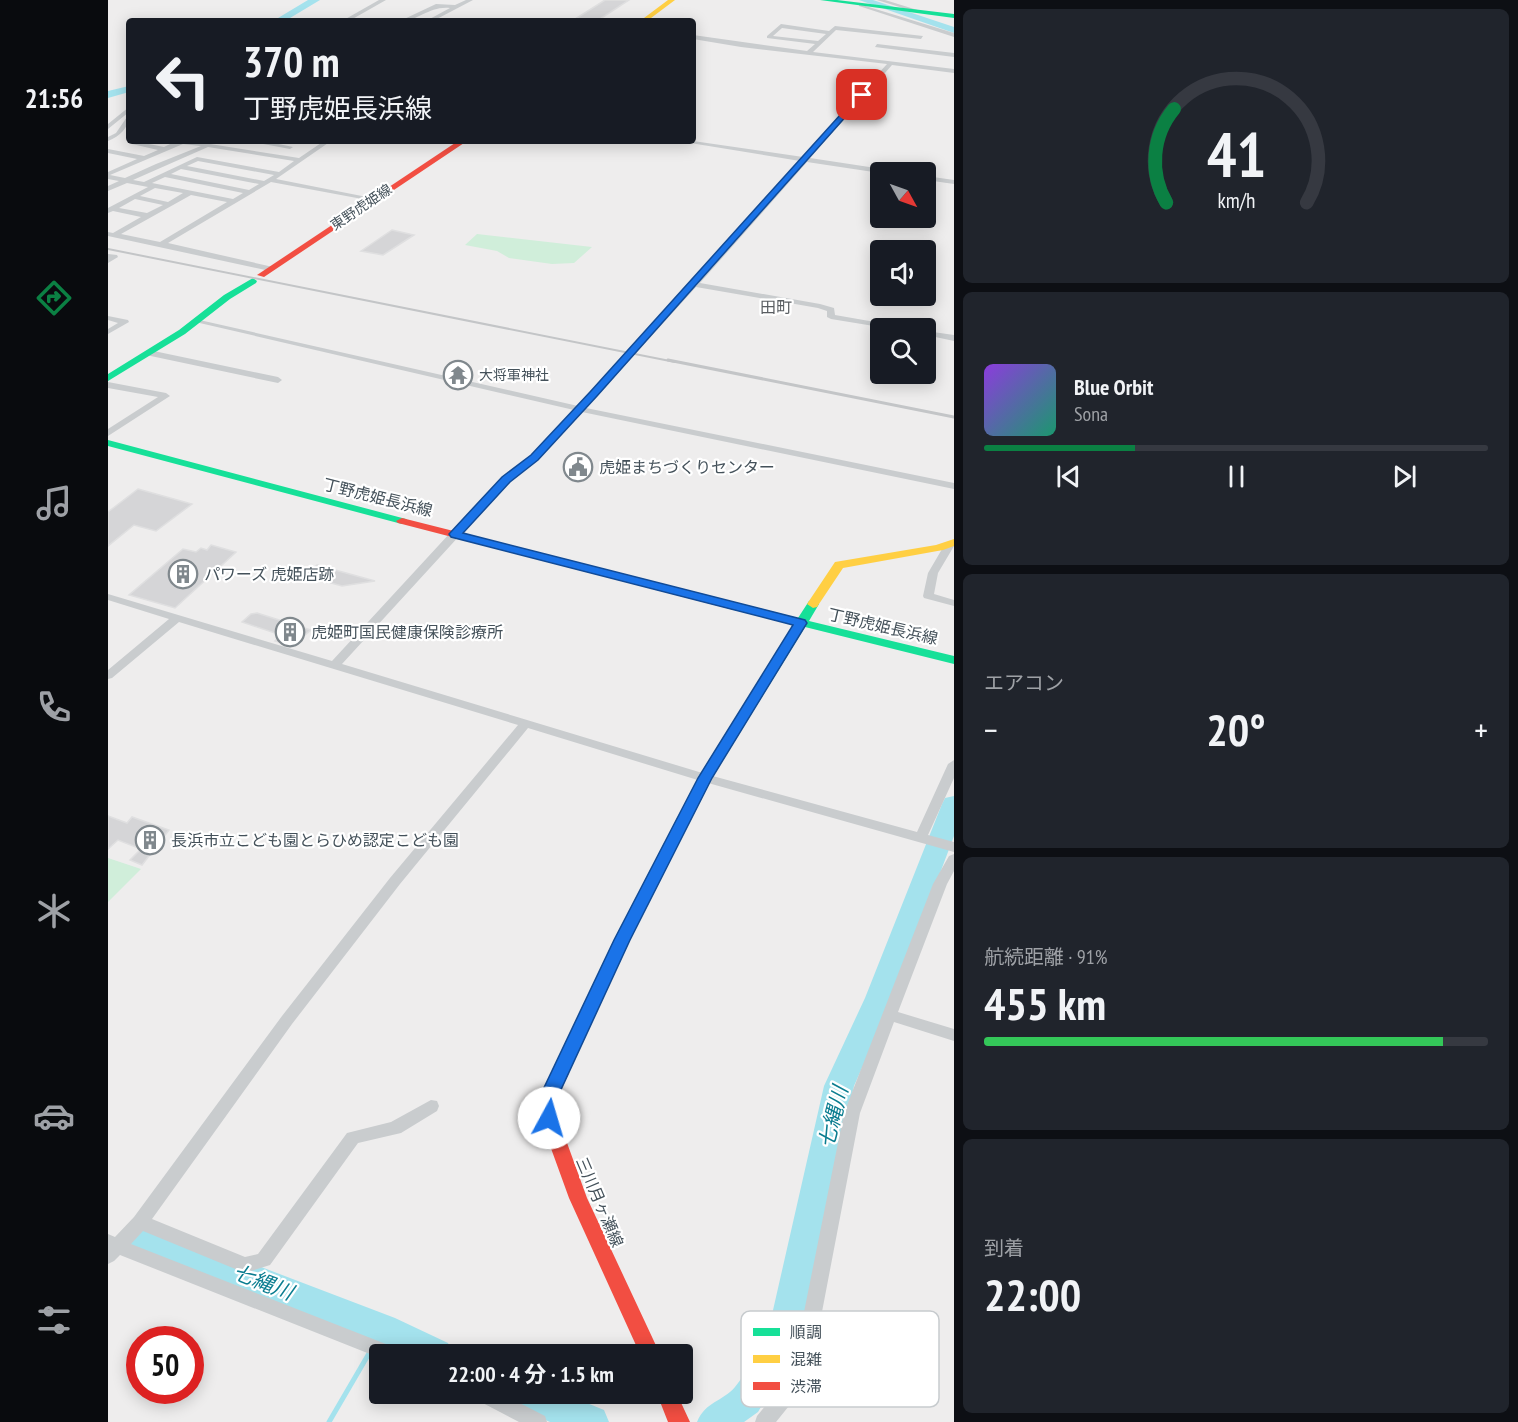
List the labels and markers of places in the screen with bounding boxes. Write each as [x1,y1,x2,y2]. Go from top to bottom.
pin [836,69,887,120]
temple icon: 大将軍神社 [442,359,474,391]
place label: 大将軍神社 [479,366,549,384]
public building icon: 虎姫まちづくりセンター [562,451,594,483]
place label: 虎姫まちづくりセンター [599,457,775,477]
building icon: パワーズ 虎姫店跡 [167,558,199,590]
place label: パワーズ 虎姫店跡 [204,564,335,584]
building icon: 虎姫町国民健康保険診療所 [274,616,306,648]
place label: 虎姫町国民健康保険診療所 [311,622,503,642]
building icon: 長浜市立こども園とらひめ認定こども園 [134,824,166,856]
place label: 長浜市立こども園とらひめ認定こども園 [171,830,459,850]

